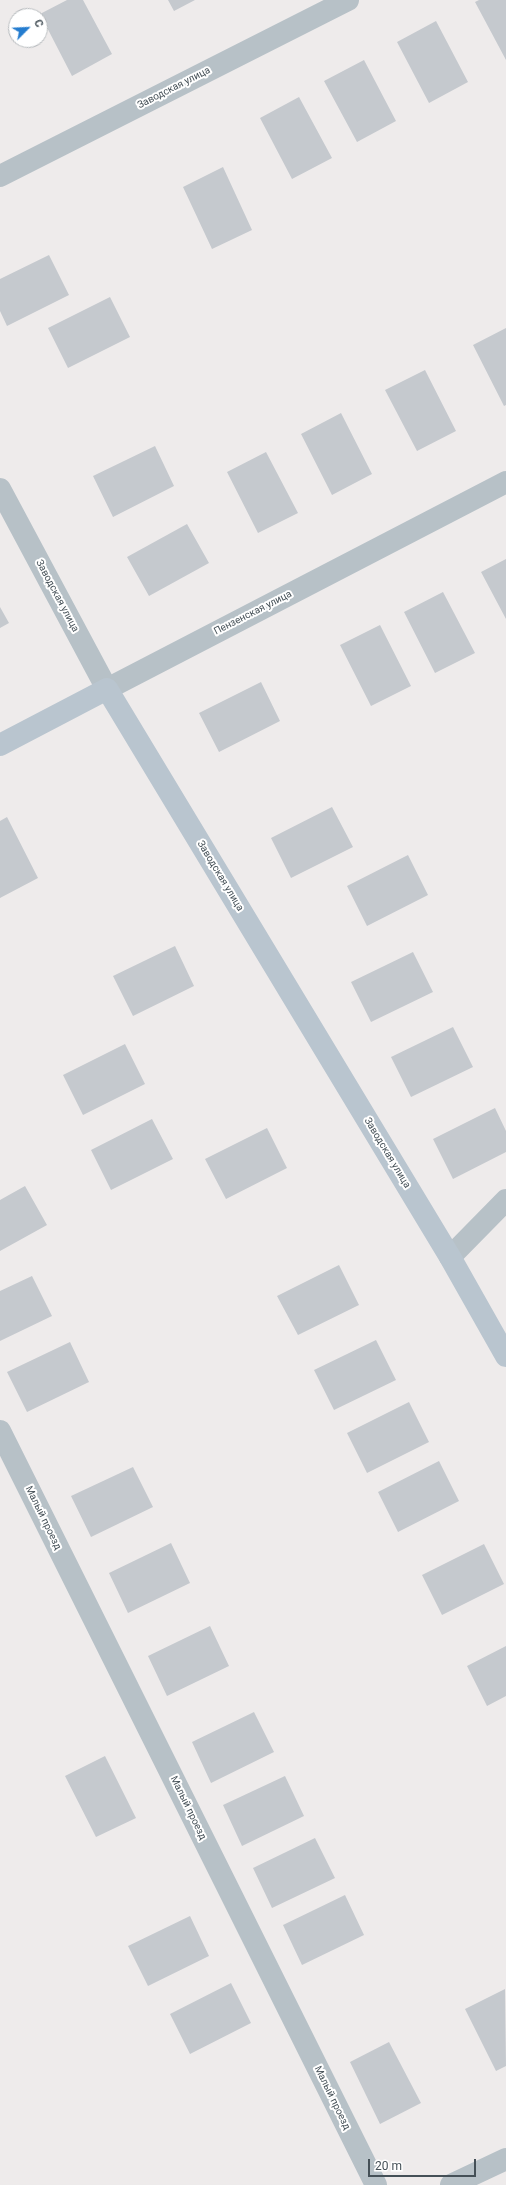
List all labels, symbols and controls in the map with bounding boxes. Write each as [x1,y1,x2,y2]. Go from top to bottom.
north arrow [8,8,48,48]
text: С [31,17,46,29]
street label: Заводская улица [136,64,212,112]
street label: Заводская улица [33,558,81,634]
street label: Пензенская улица [212,588,294,638]
street label: Заводская улица [194,839,246,913]
street label: Заводская улица [361,1116,413,1190]
street label: Малый проезд [22,1484,64,1552]
street label: Малый проезд [167,1774,209,1842]
street label: Малый проезд [311,2064,353,2132]
scale bar [370,2151,478,2177]
text: 20 m [375,2159,402,2173]

